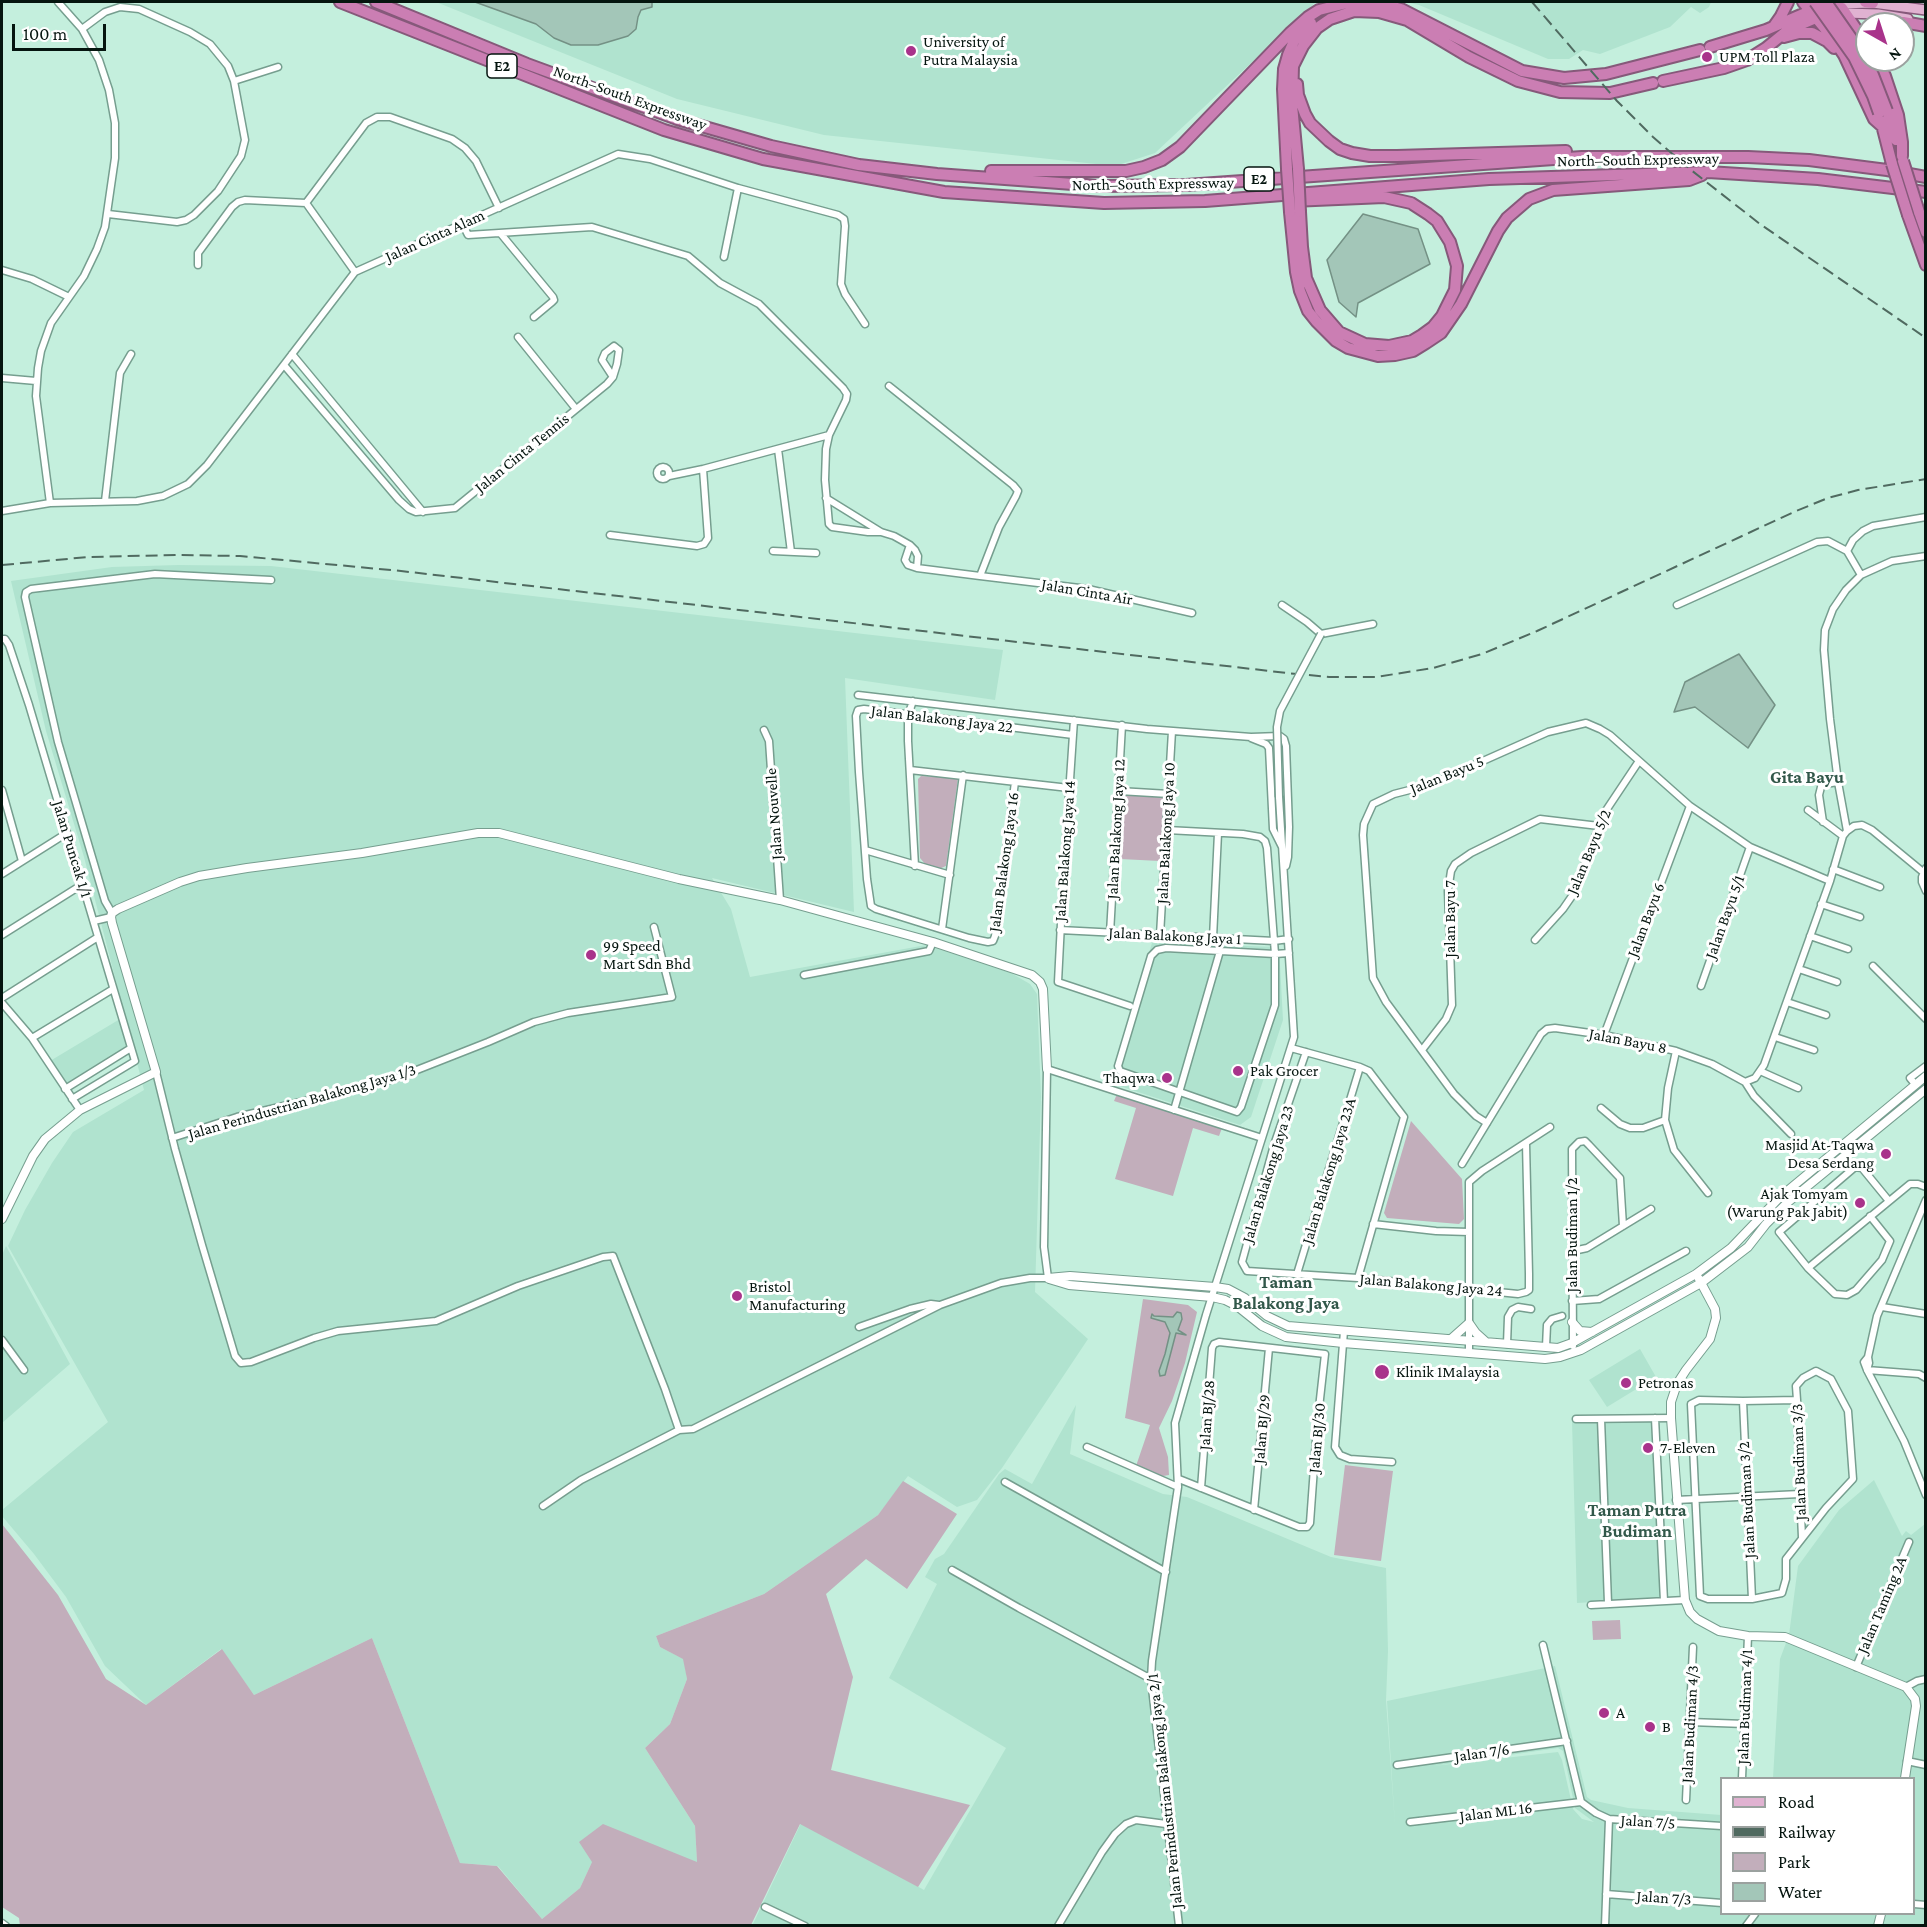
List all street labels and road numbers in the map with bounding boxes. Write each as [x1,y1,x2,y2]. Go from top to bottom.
road number: E2 [487,54,517,78]
street label: North–South Expressway [551,61,709,135]
street label: North–South Expressway [1557,149,1719,171]
road number: E2 [1244,167,1274,191]
street label: North–South Expressway [1072,173,1234,195]
street label: Jalan Cinta Alam [382,206,488,266]
street label: Jalan Cinta Tennis [471,409,573,497]
street label: Jalan Cinta Air [1040,575,1134,609]
street label: Jalan Balakong Jaya 22 [870,701,1014,737]
street label: Jalan Bayu 5 [1407,752,1487,798]
street label: Jalan Balakong Jaya 12 [1103,758,1129,900]
street label: Jalan Balakong Jaya 10 [1153,762,1179,904]
street label: Jalan Nouvelle [761,767,787,861]
street label: Jalan Balakong Jaya 14 [1051,780,1079,922]
street label: Jalan Balakong Jaya 16 [985,791,1023,933]
street label: Jalan Puncak 1/1 [48,798,96,900]
street label: Jalan Bayu 5/2 [1562,807,1616,897]
street label: Jalan Bayu 5/1 [1701,872,1749,962]
street label: Jalan Bayu 7 [1440,880,1460,958]
street label: Jalan Bayu 6 [1623,880,1669,960]
street label: Jalan Balakong Jaya 1 [1108,923,1242,949]
street label: Jalan Bayu 8 [1587,1024,1669,1058]
street label: Jalan Perindustrian Balakong Jaya 1/3 [186,1060,418,1144]
street label: Jalan Balakong Jaya 23A [1298,1096,1360,1246]
street label: Jalan Balakong Jaya 23 [1238,1103,1298,1245]
street label: Jalan Budiman 1/2 [1562,1177,1582,1293]
street label: Jalan Balakong Jaya 24 [1359,1269,1503,1301]
street label: Jalan BJ/28 [1195,1379,1219,1451]
street label: Jalan BJ/29 [1249,1393,1275,1465]
street label: Jalan BJ/30 [1304,1402,1330,1474]
street label: Jalan Budiman 3/3 [1787,1403,1811,1521]
street label: Jalan Budiman 3/2 [1734,1441,1760,1559]
street label: Jalan Taming 2A [1853,1553,1911,1657]
street label: Jalan Budiman 4/1 [1733,1649,1757,1765]
street label: Jalan Budiman 4/3 [1677,1665,1703,1783]
street label: Jalan Perindustrian Balakong Jaya 2/1 [1143,1673,1187,1909]
street label: Jalan 7/6 [1453,1740,1511,1766]
street label: Jalan ML 16 [1459,1798,1533,1826]
street label: Jalan 7/5 [1620,1811,1676,1833]
street label: Jalan 7/3 [1636,1887,1692,1909]

